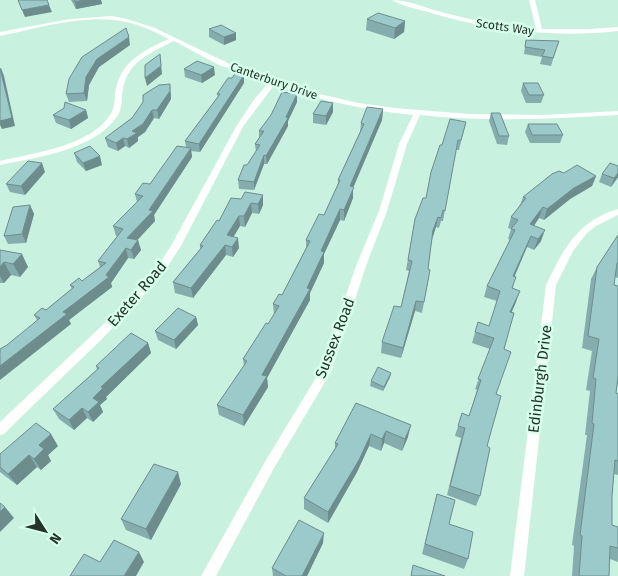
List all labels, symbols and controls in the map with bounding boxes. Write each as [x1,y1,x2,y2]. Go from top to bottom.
street label: Scotts Way [475,16,535,38]
street label: Canterbury Drive [228,59,320,103]
street label: Exeter Road [104,258,170,330]
street label: Sussex Road [311,295,359,381]
street label: Edinburgh Drive [524,324,556,434]
north arrow [20,506,70,556]
text: N [46,530,65,547]

